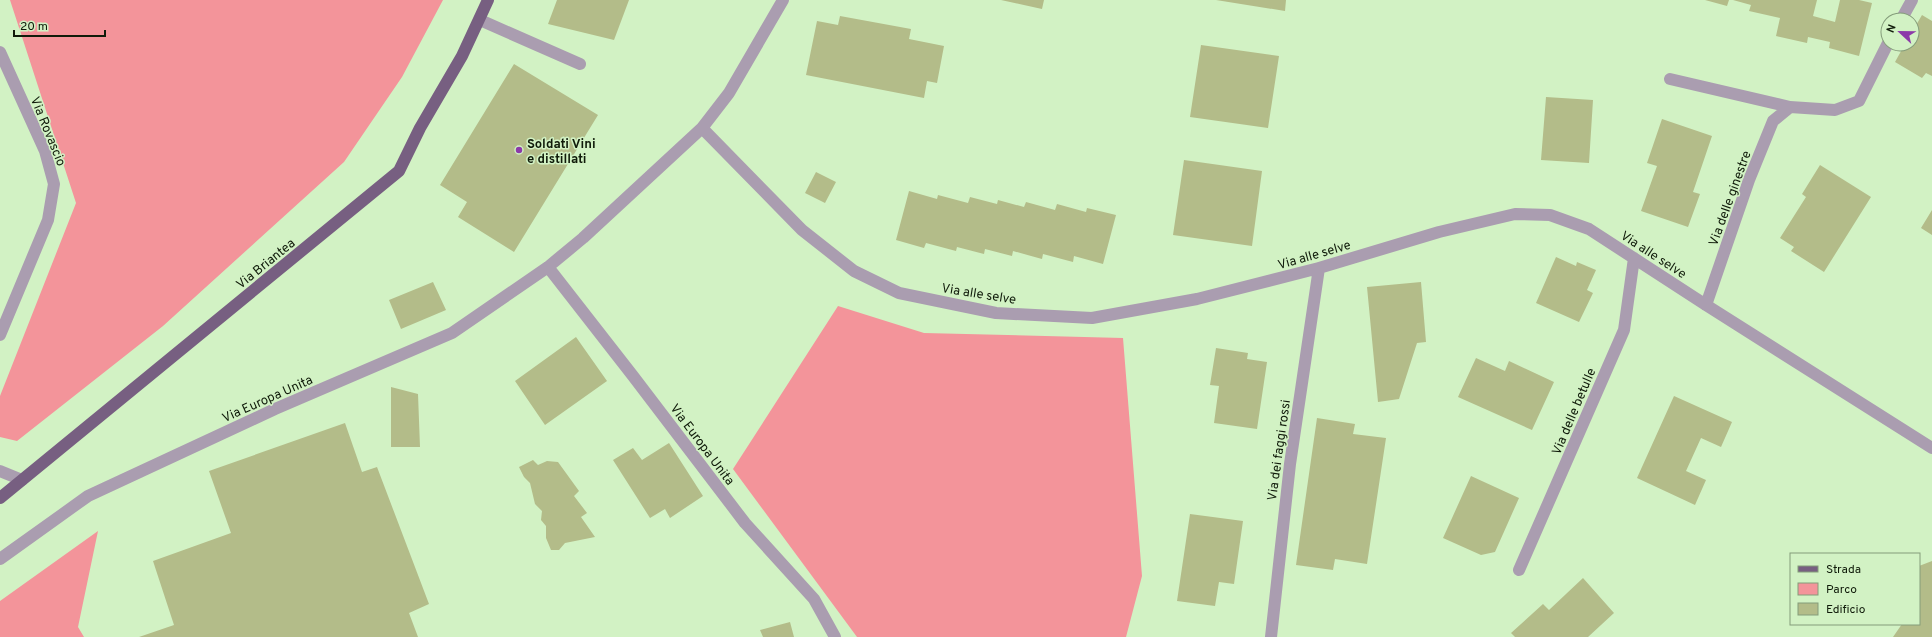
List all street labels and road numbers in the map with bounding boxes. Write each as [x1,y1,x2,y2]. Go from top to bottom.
street label: Via Rovascio [26,95,68,169]
street label: Via delle ginestre [1706,149,1755,248]
street label: Via alle selve [1617,228,1689,283]
street label: Via Briantea [234,236,299,293]
street label: Via alle selve [1276,238,1353,274]
street label: Via alle selve [940,281,1017,309]
street label: Via delle betulle [1549,366,1600,458]
street label: Via Europa Unita [220,373,316,427]
street label: Via dei faggi rossi [1265,399,1295,502]
street label: Via Europa Unita [666,401,737,489]

